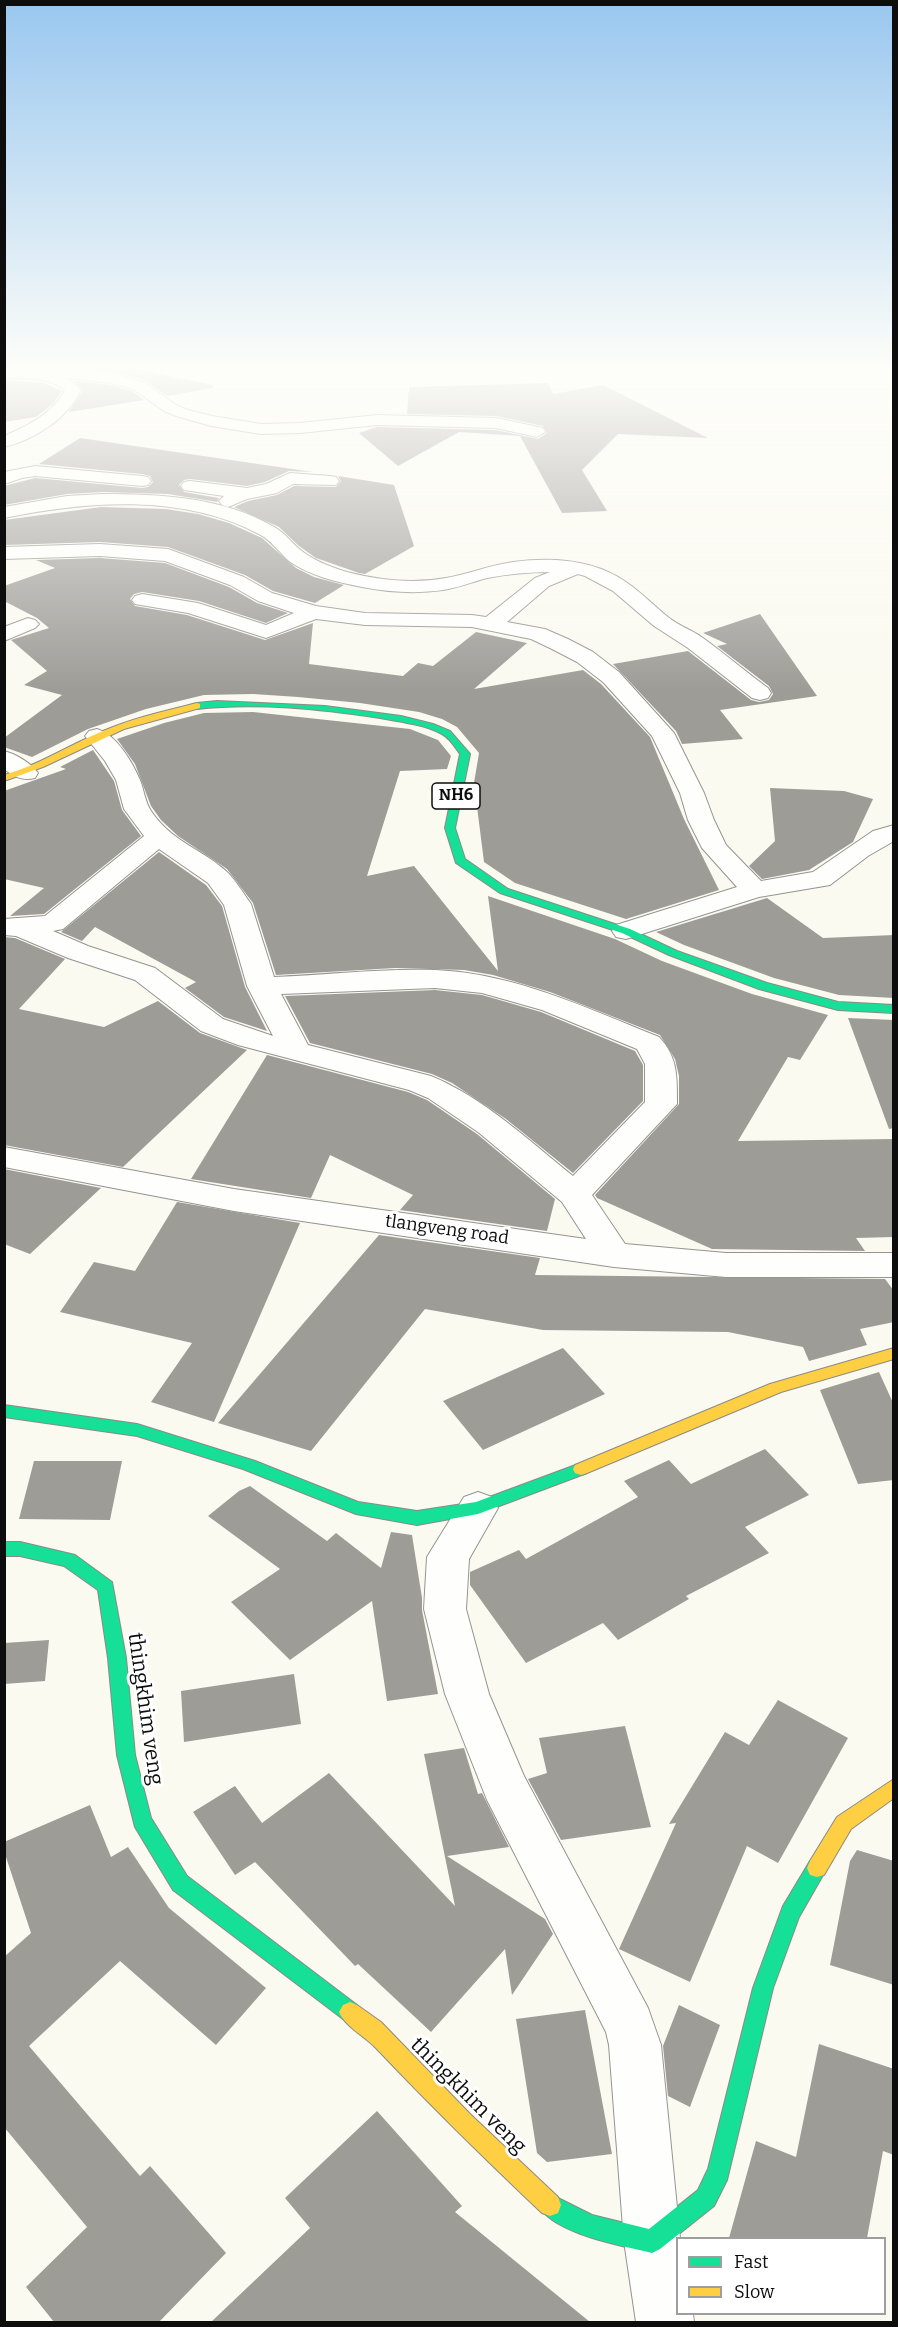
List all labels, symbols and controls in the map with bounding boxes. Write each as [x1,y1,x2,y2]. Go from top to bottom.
road number: NH6 [432,783,480,809]
street label: tlangveng road [384,1211,510,1249]
street label: thingkhim veng [122,1631,168,1787]
street label: thingkhim veng [405,2033,531,2159]
legend [676,2237,886,2315]
text: Fast [734,2251,769,2273]
text: Slow [734,2281,774,2303]

